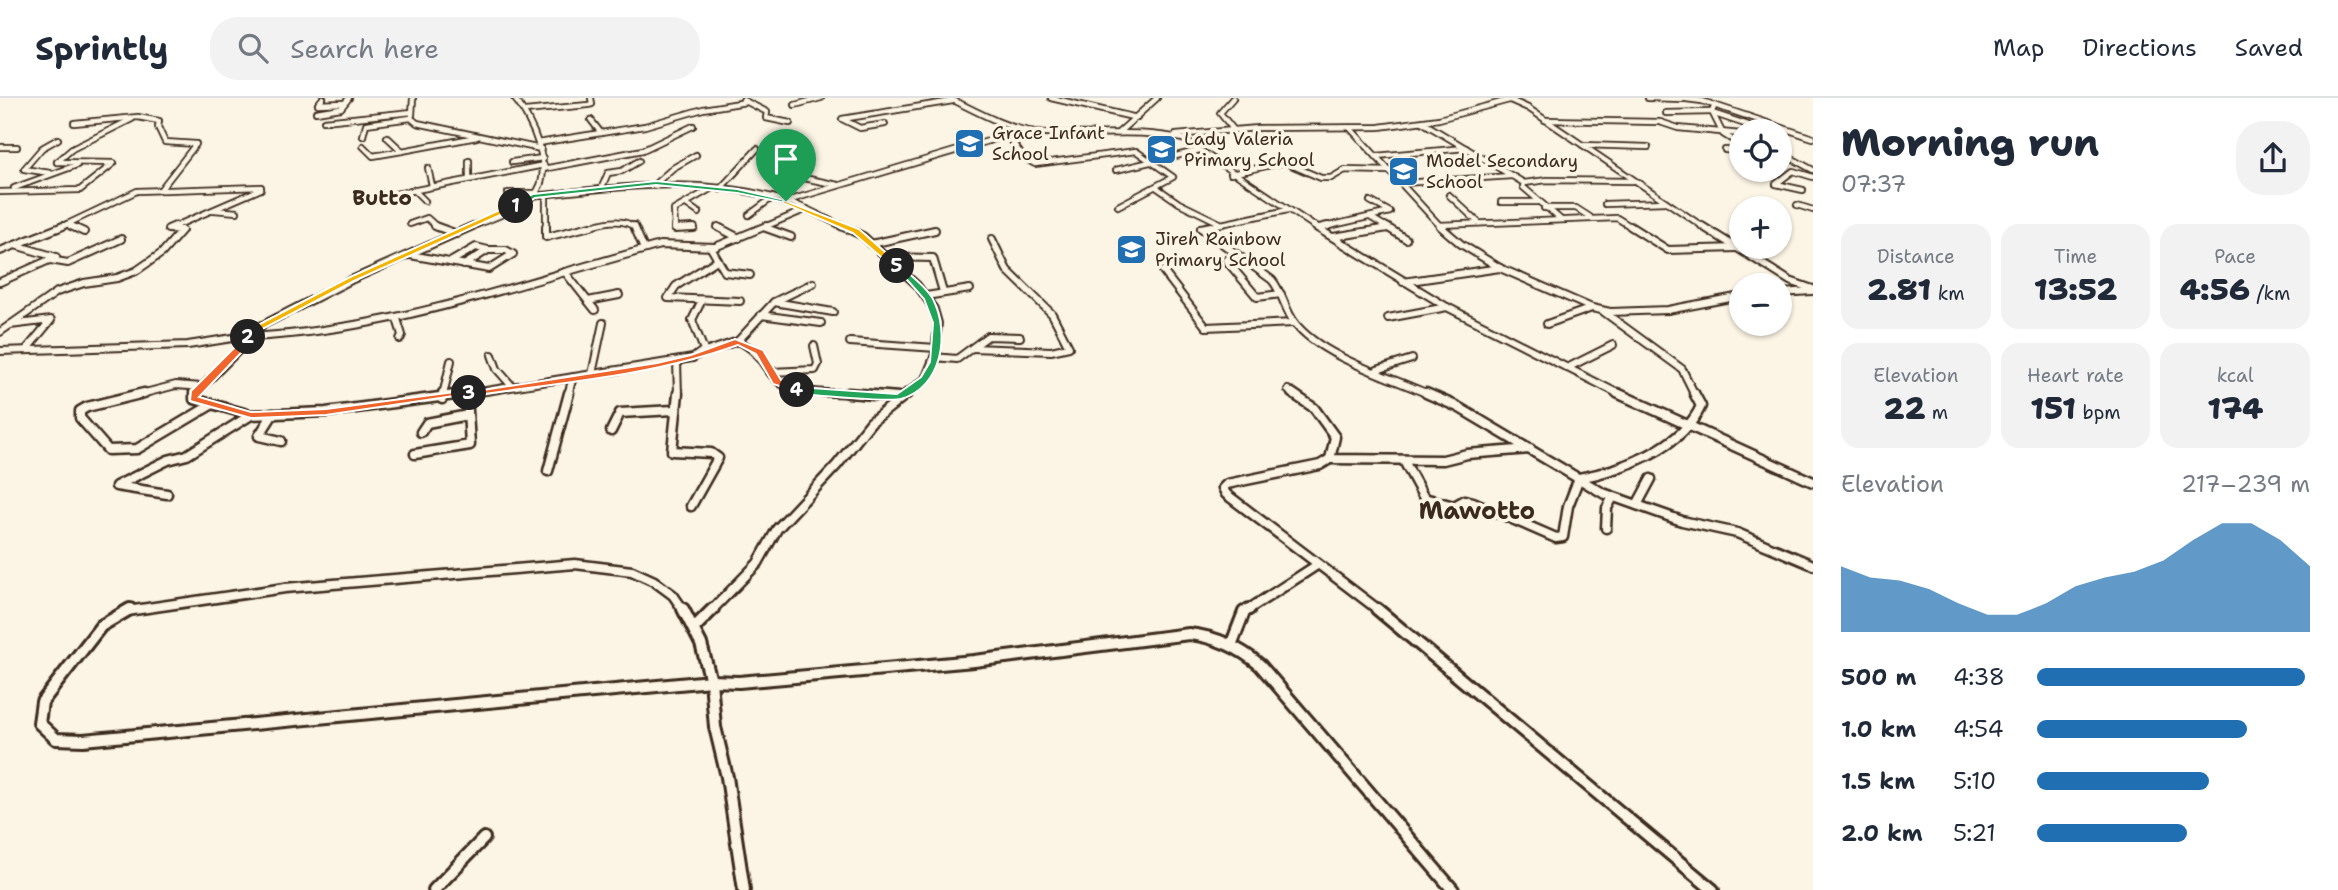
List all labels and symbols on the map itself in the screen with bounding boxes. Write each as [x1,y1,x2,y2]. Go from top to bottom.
place label: Grace Infant School [992,121,1105,166]
school or university icon: Grace Infant School [952,126,986,160]
place label: Lady Valeria Primary School [1184,127,1315,172]
pin [756,129,816,201]
school or university icon: Lady Valeria Primary School [1144,132,1178,166]
place label: Model Secondary School [1426,149,1578,194]
school or university icon: Model Secondary School [1386,154,1420,188]
district label: Butto [352,184,412,212]
pin: 1 [498,188,534,224]
place label: Jireh Rainbow Primary School [1155,227,1286,272]
school or university icon: Jireh Rainbow Primary School [1115,232,1149,266]
pin: 5 [880,248,914,284]
pin: 2 [230,320,266,354]
pin: 4 [780,372,814,408]
pin: 3 [452,376,486,410]
district label: Mawotto [1419,495,1535,527]

